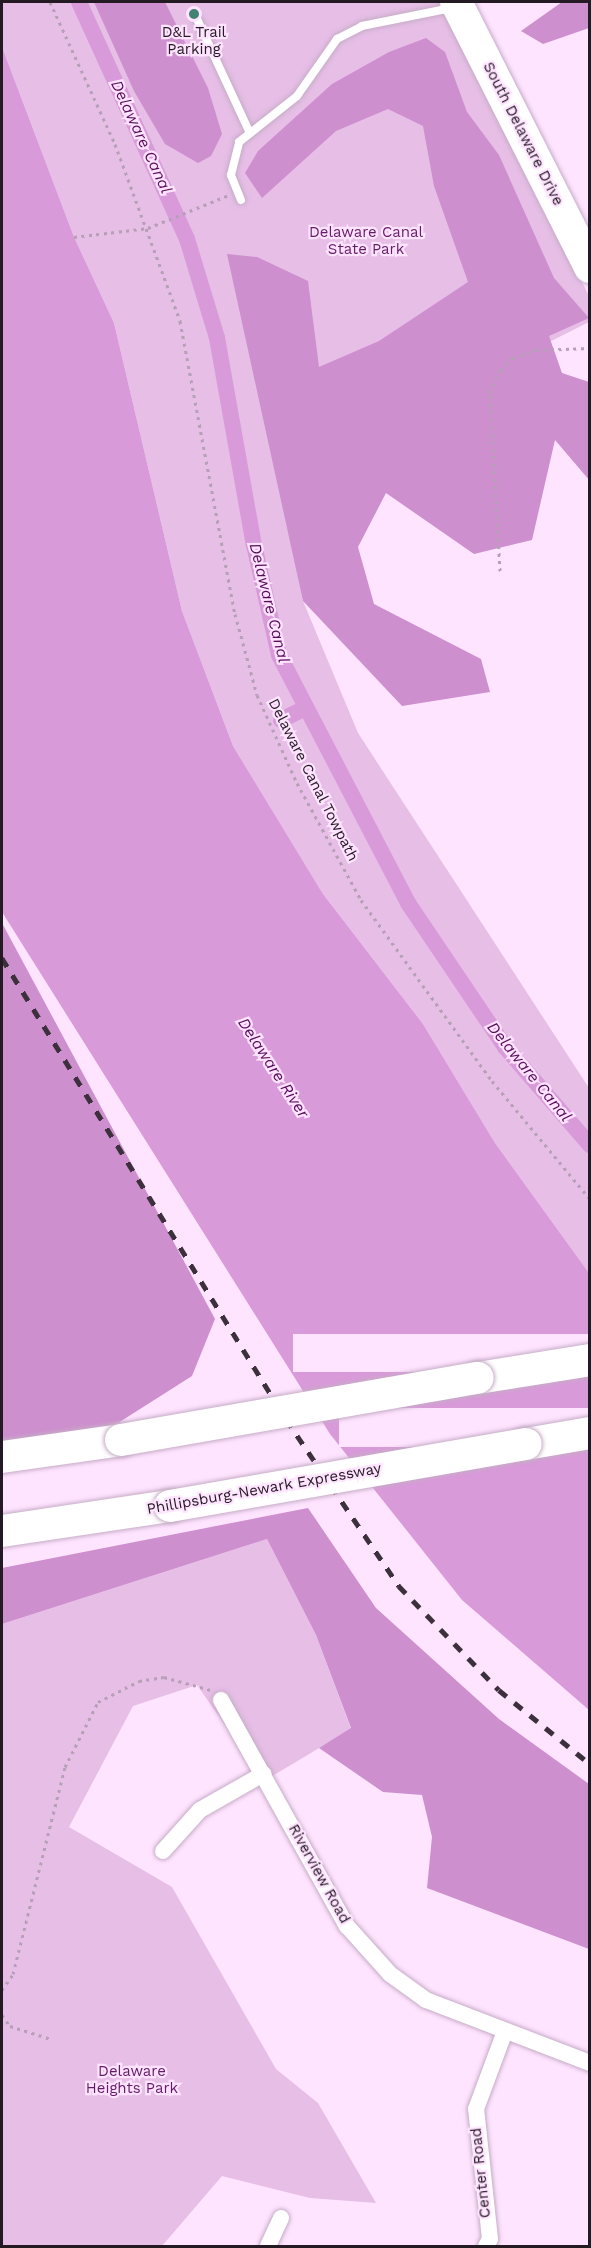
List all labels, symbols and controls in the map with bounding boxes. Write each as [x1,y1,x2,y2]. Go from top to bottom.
marker: D&L Trail Parking [187,7,201,21]
place label: D&L Trail Parking [161,23,227,58]
street label: South Delaware Drive [479,59,567,209]
water label: Delaware Canal [106,77,176,197]
park label: Delaware Canal State Park [309,223,423,258]
water label: Delaware Canal [245,541,293,665]
street label: Delaware Canal Towpath [264,695,362,865]
water label: Delaware River [233,1014,313,1122]
water label: Delaware Canal [483,1018,575,1126]
street label: Phillipsburg-Newark Expressway [145,1459,383,1519]
street label: Riverview Road [284,1821,354,1927]
park label: Delaware Heights Park [86,2062,178,2097]
street label: Center Road [467,2127,495,2219]

